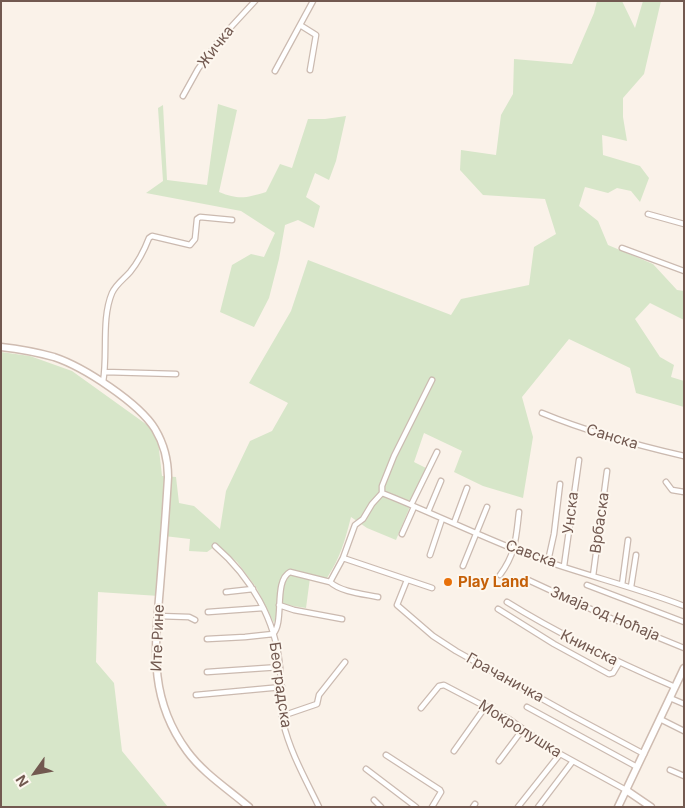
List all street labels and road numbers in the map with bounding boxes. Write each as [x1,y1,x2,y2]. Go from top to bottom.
street label: Жичка [194,22,238,72]
street label: Санска [584,421,640,453]
street label: Унска [559,491,583,535]
street label: Врбаска [587,491,613,555]
street label: Савска [503,536,559,572]
street label: Змаја од Ноћаја [547,583,663,645]
street label: Ите Рине [148,604,168,672]
street label: Книнска [557,626,621,670]
street label: Београдска [265,641,295,729]
street label: Грачаничка [463,649,547,707]
street label: Мокролушка [475,696,565,762]

